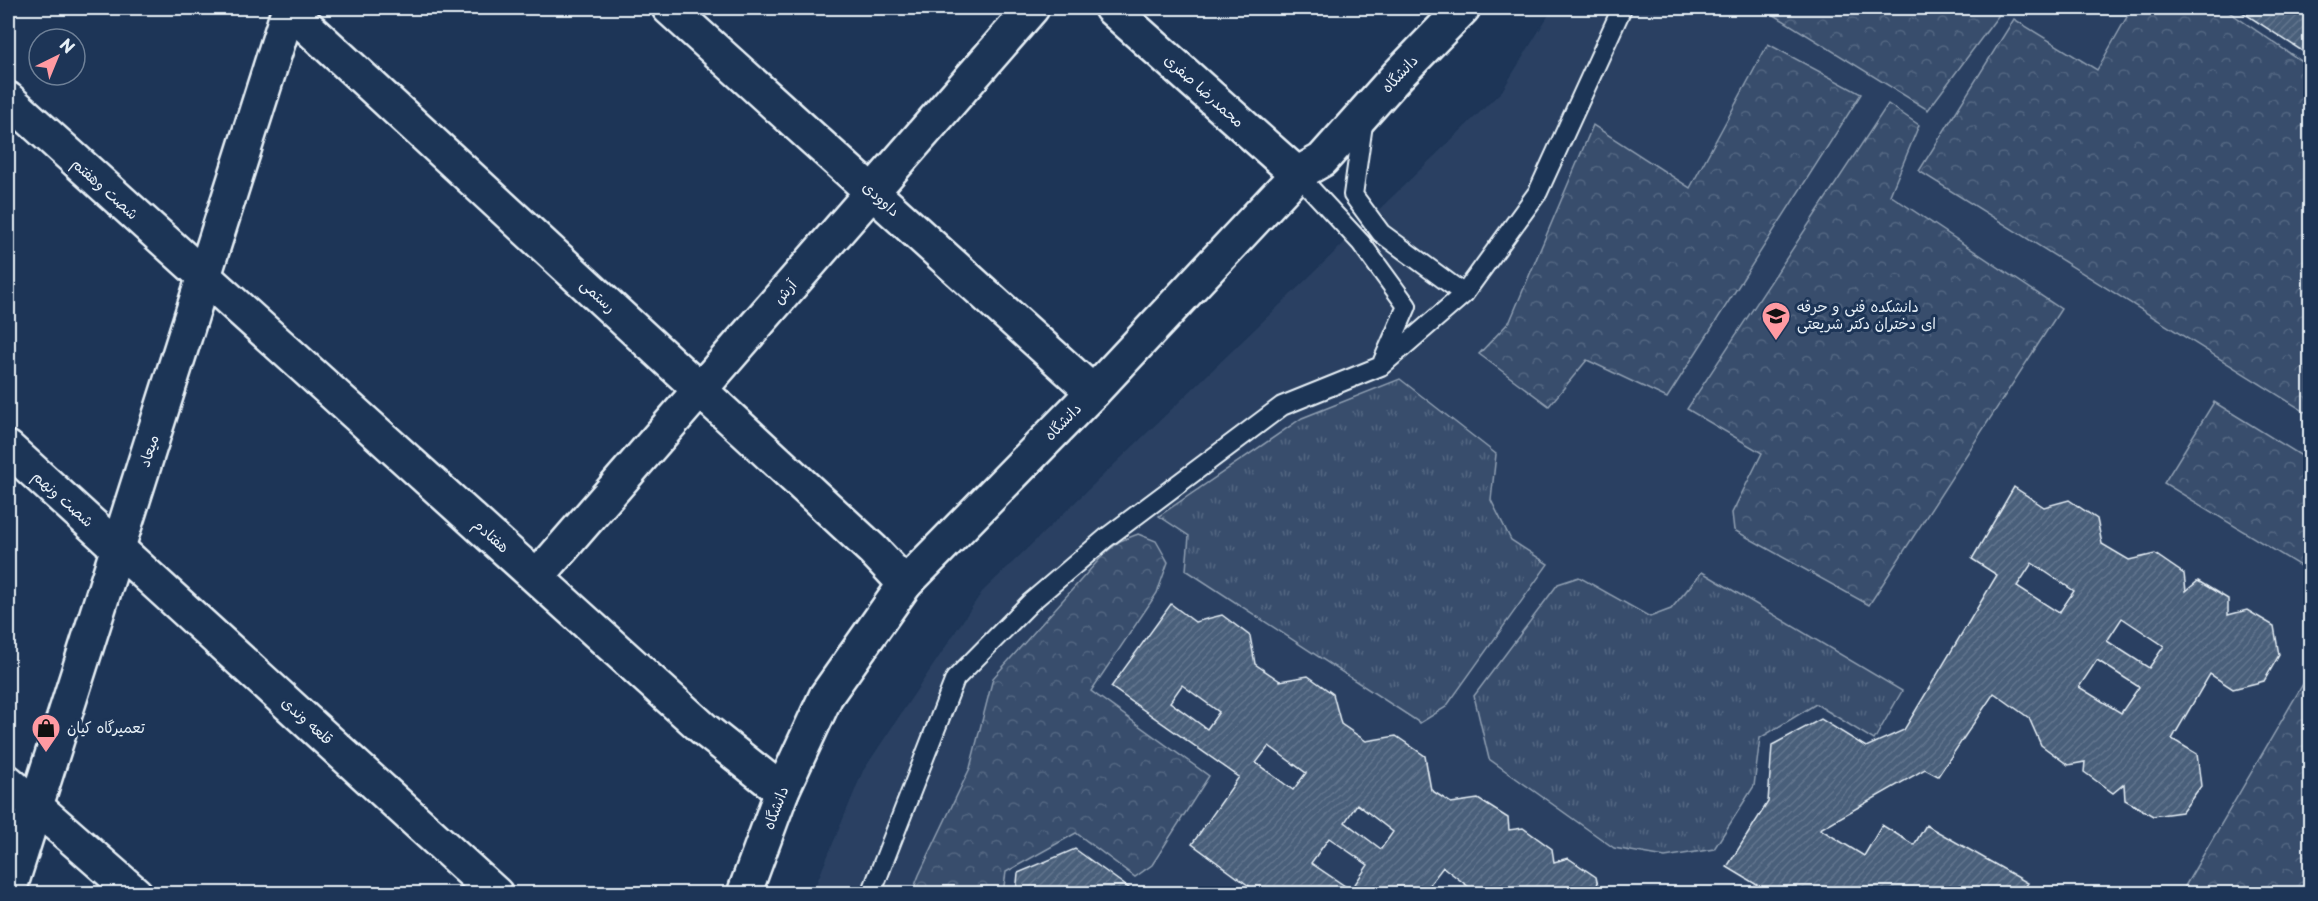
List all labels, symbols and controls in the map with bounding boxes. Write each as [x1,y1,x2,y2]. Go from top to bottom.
north arrow [27,27,87,87]
text: N [55,32,81,58]
street label: محمدرضا صفری [1160,48,1250,132]
street label: دانشگاه [1375,49,1423,97]
street label: شصت وهفتم [66,152,145,226]
street label: داوودی [858,175,906,221]
street label: رستمی [576,272,622,318]
street label: آرش [767,273,802,308]
place label: دانشکده فنی و حرفه ای دختران دکتر شریعتی [1797,294,1936,334]
school or university icon: دانشکده فنی و حرفه ای دختران دکتر شریعتی [1760,300,1792,342]
street label: دانشگاه [1038,397,1086,445]
street label: میعاد [132,431,164,470]
street label: شصت ونهم [27,464,100,533]
street label: هفتادم [467,512,515,559]
street label: قلعه وندی [277,690,339,749]
shop icon: تعمیرگاه کیان [30,712,62,754]
place label: تعمیرگاه کیان [67,715,145,738]
street label: دانشگاه [756,782,793,833]

